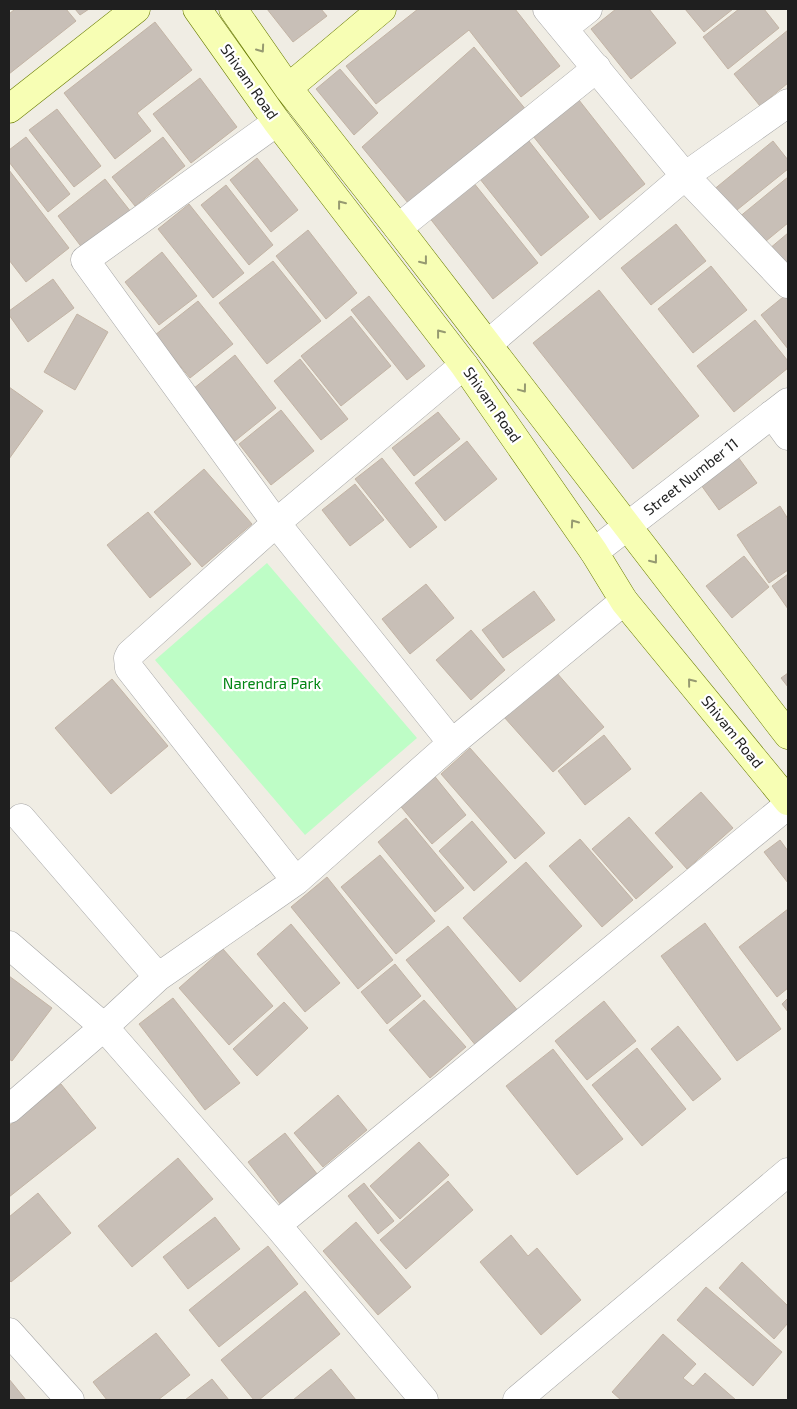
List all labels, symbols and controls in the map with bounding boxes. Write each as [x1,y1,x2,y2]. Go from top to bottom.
street label: Shivam Road [217,40,282,123]
one-way arrow [255,43,264,52]
one-way arrow [337,201,346,210]
one-way arrow [418,255,426,264]
one-way arrow [437,329,446,339]
street label: Shivam Road [460,363,525,446]
one-way arrow [517,383,525,392]
street label: Street Number 11 [640,434,741,519]
one-way arrow [571,519,580,529]
one-way arrow [648,554,656,563]
park label: Narendra Park [223,674,321,692]
one-way arrow [688,679,696,688]
street label: Shivam Road [698,692,767,771]

